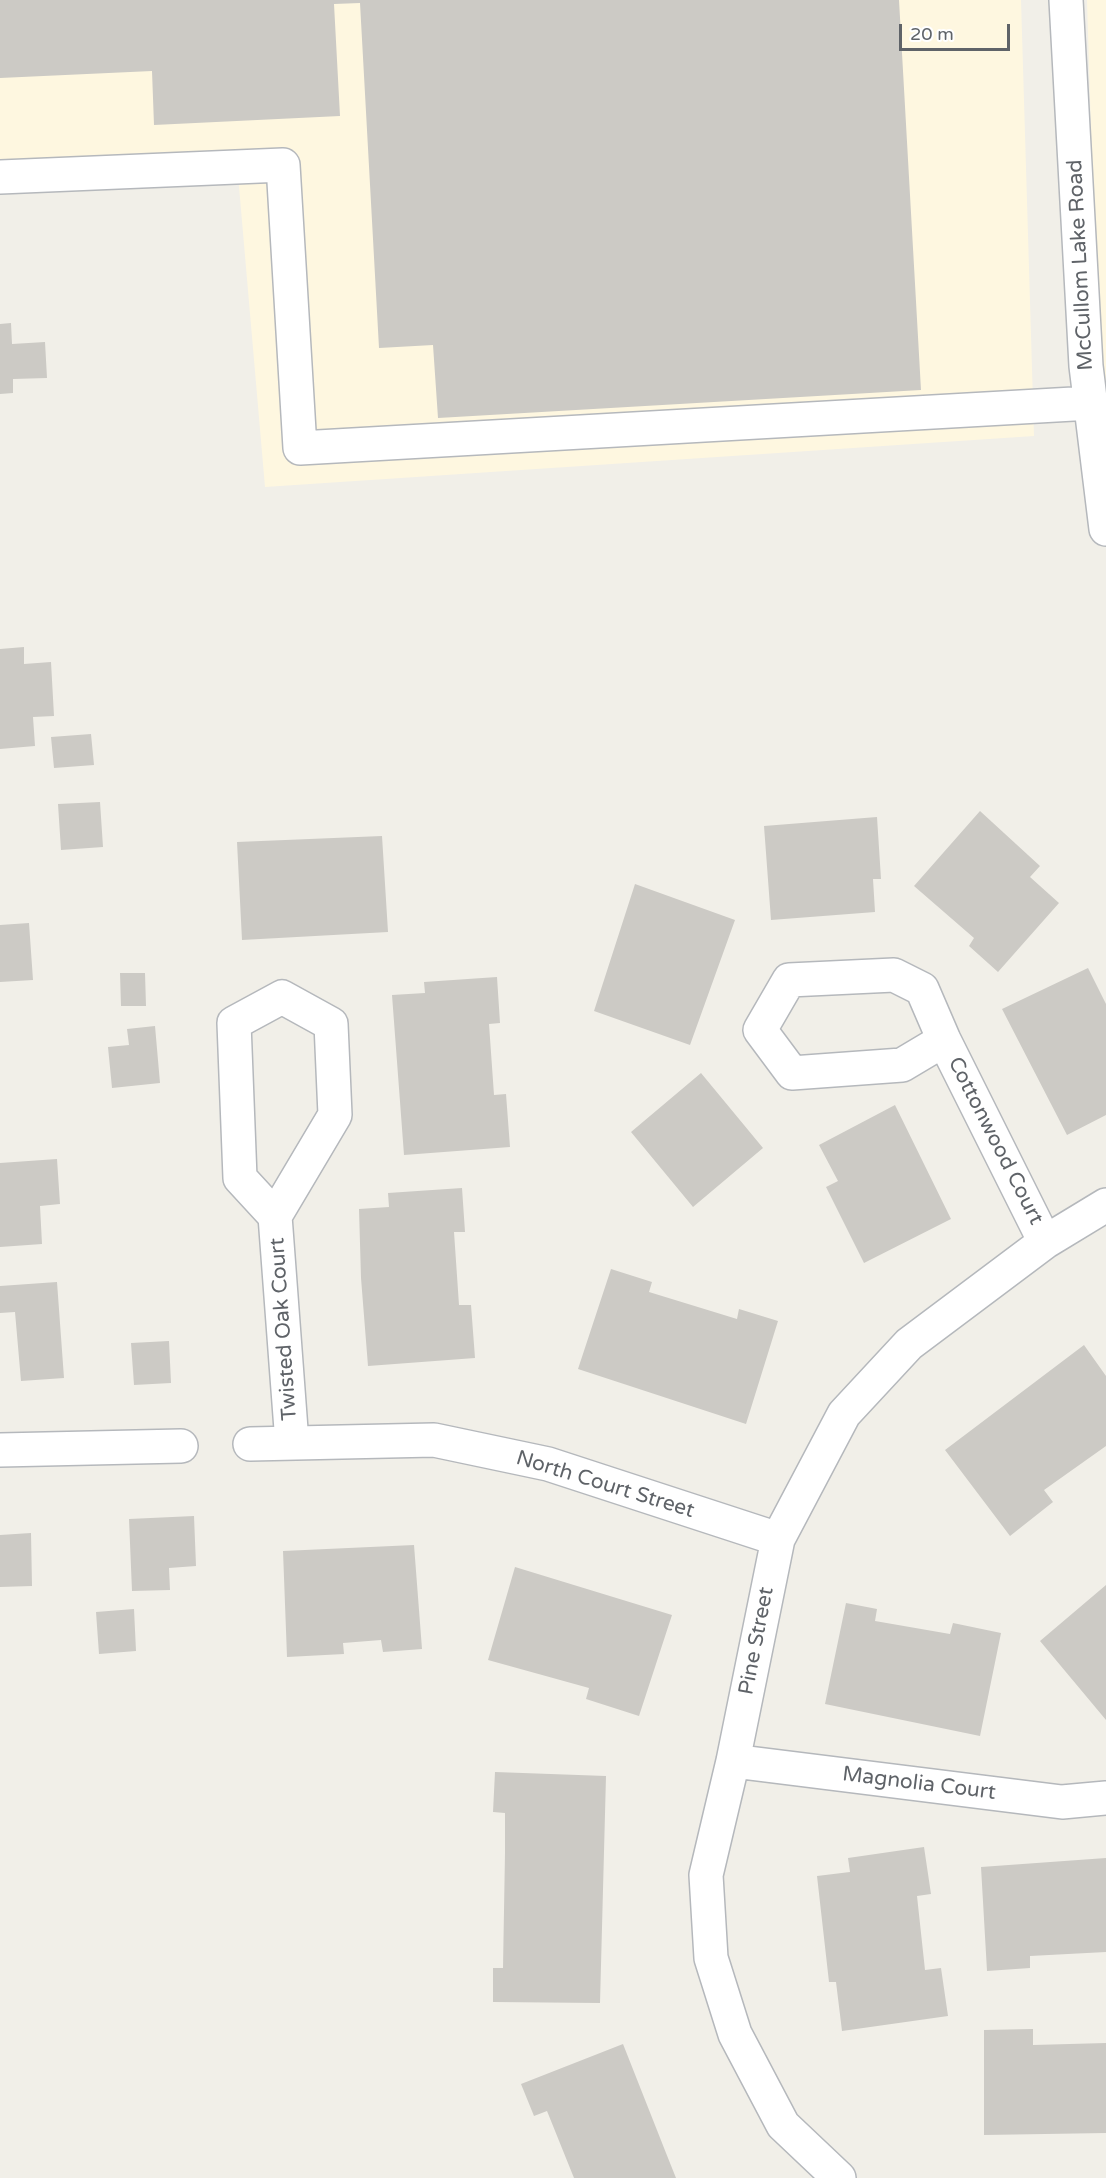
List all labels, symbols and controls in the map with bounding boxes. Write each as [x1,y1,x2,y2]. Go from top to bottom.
scale bar [902,12,1013,50]
text: 20 m [910,23,954,45]
street label: McCullom Lake Road [1063,159,1099,371]
street label: Cottonwood Court [942,1053,1048,1229]
street label: Twisted Oak Court [265,1237,303,1421]
street label: North Court Street [513,1446,697,1524]
street label: Pine Street [734,1585,780,1697]
street label: Magnolia Court [841,1762,997,1806]

